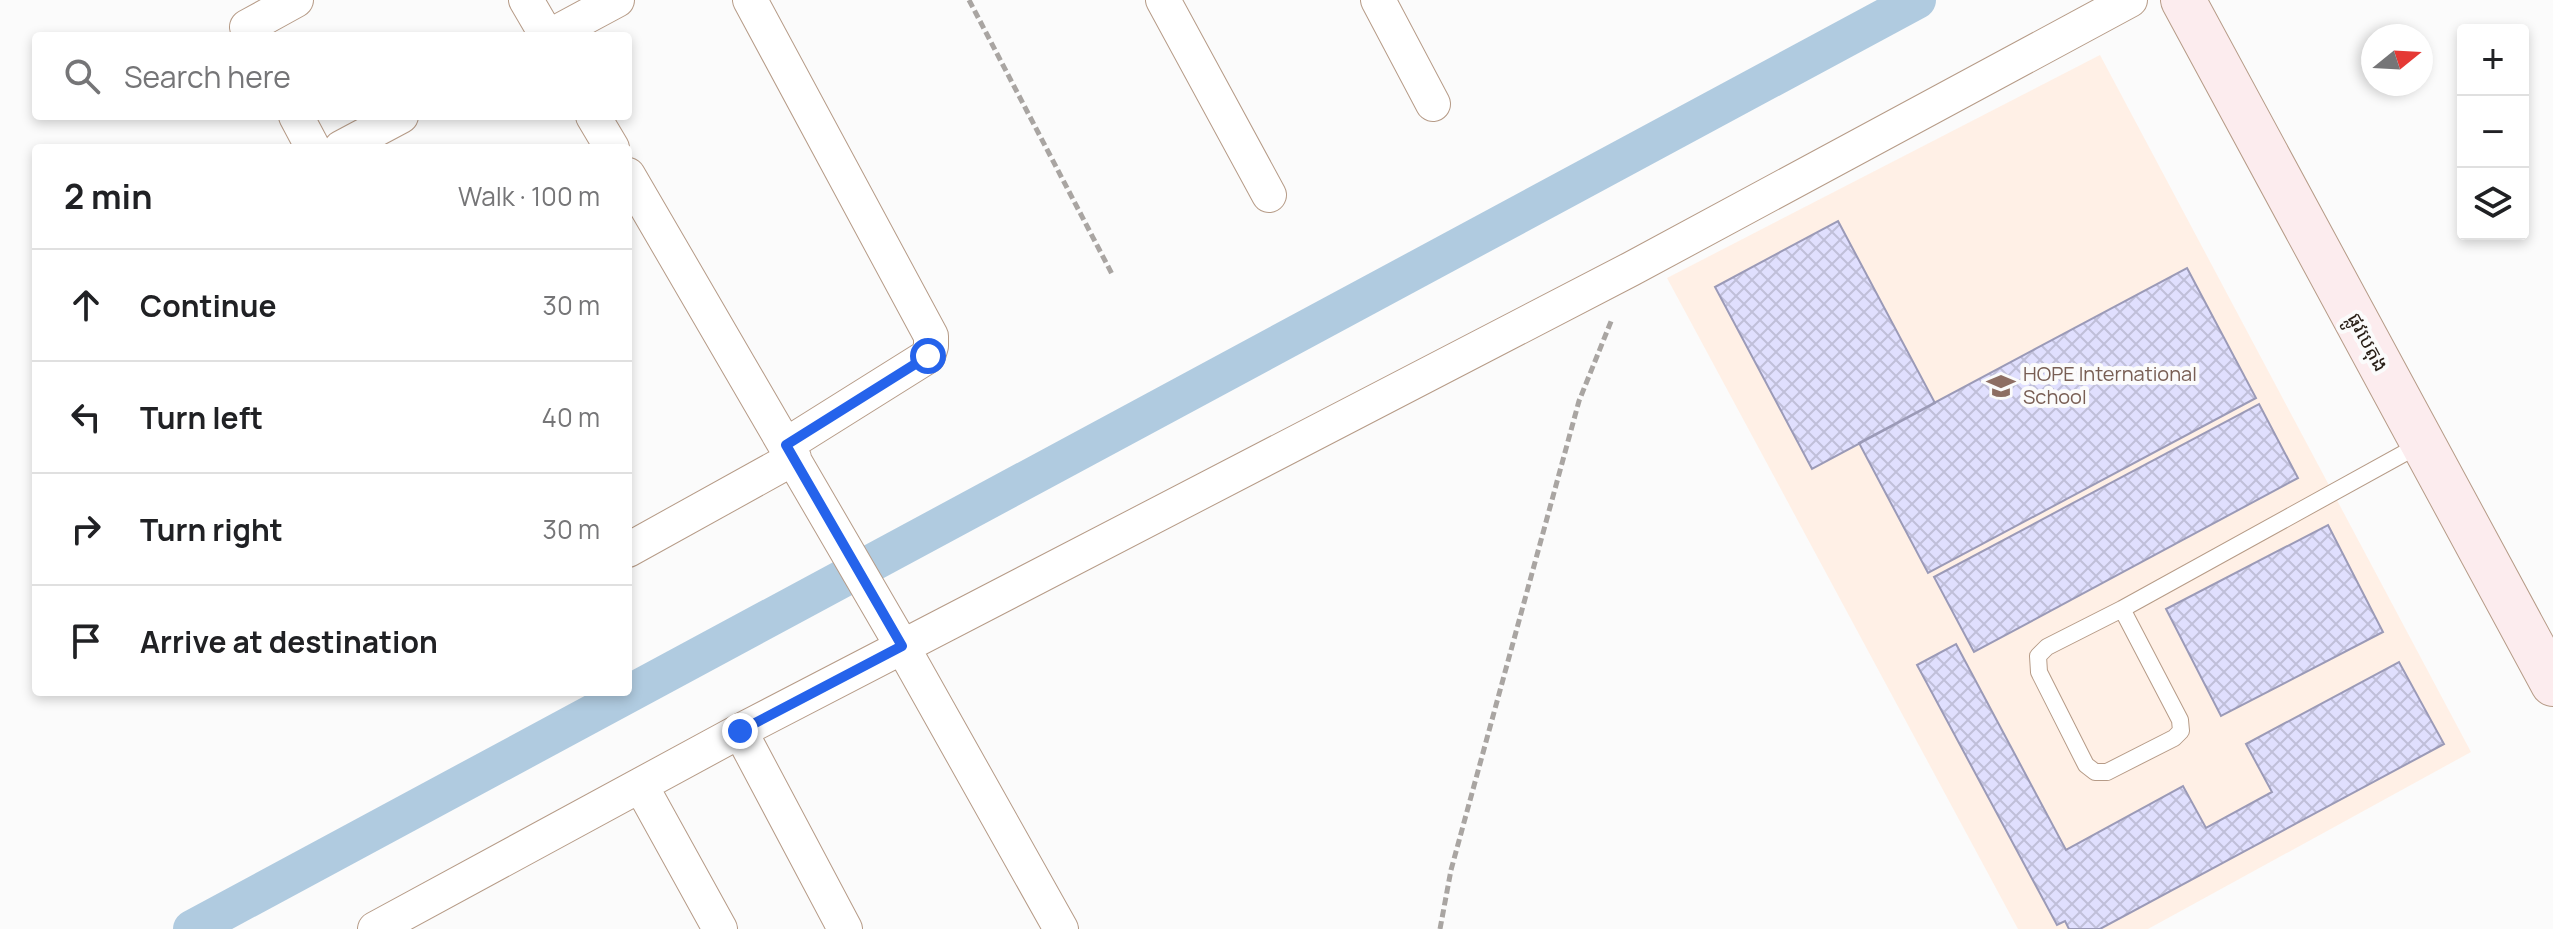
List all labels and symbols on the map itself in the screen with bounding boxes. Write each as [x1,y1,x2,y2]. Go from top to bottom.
north arrow [2361,24,2433,96]
street label: ផ្លូវបេតុង [2336,308,2395,379]
route start [910,338,946,374]
place label: HOPE International School [2023,360,2197,410]
school or university icon: HOPE International School [1986,371,2016,401]
route end [722,713,758,749]

